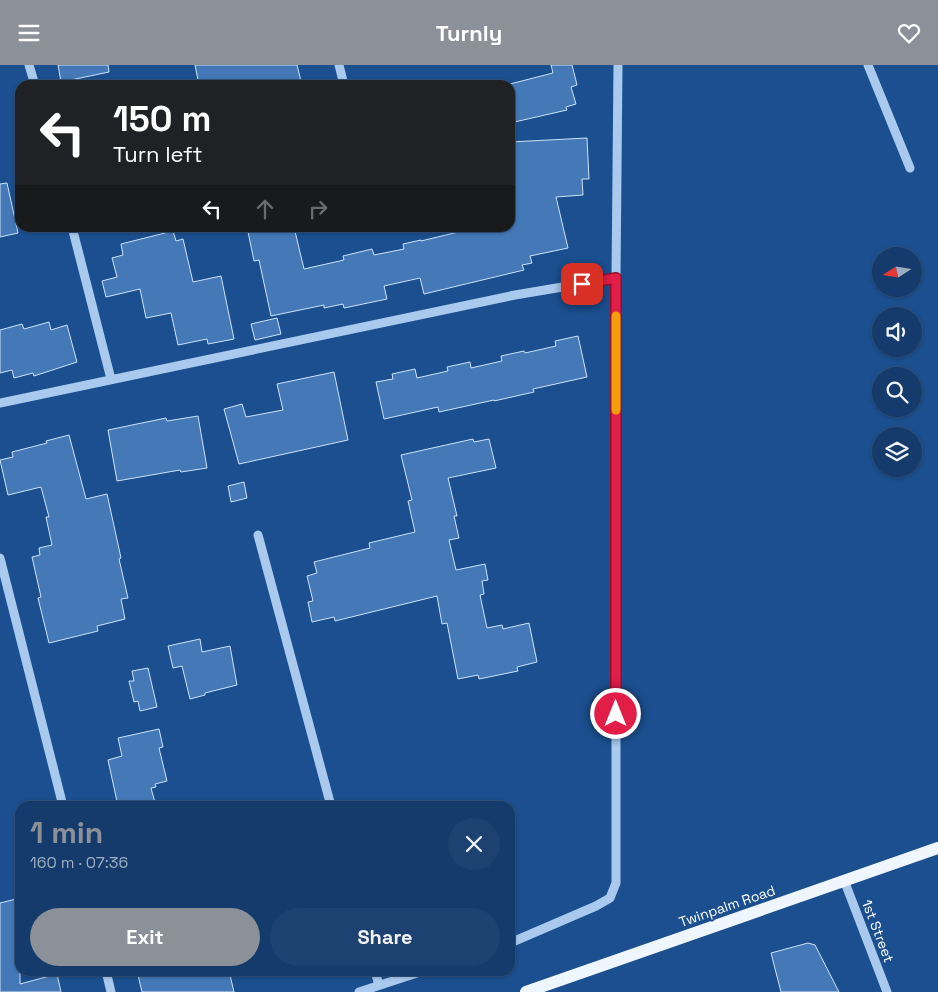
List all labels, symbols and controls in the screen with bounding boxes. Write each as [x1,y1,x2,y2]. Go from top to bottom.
icon: menu [15,19,43,47]
text: Turnly [436,19,502,47]
icon: heart [895,19,923,47]
text: 150 m [113,97,211,141]
icon: left [30,100,95,165]
text: Turn left [113,140,203,168]
icon: left [198,195,226,223]
icon: ahead [251,195,279,223]
icon: right [304,195,332,223]
north arrow [872,247,922,297]
map controls [872,247,922,477]
pin [561,263,603,305]
icon: arrive [568,270,596,298]
button: sound [872,307,922,357]
button: search [872,367,922,417]
button: layers [872,427,922,477]
position arrow [589,687,641,739]
text: 1 min [30,813,103,852]
button: close [448,818,500,870]
text: 160 m · 07:36 [30,852,128,873]
street label: Twinpalm Road [676,881,778,931]
street label: 1st Street [858,897,898,965]
button: Exit [30,908,260,966]
button: Share [270,908,500,966]

